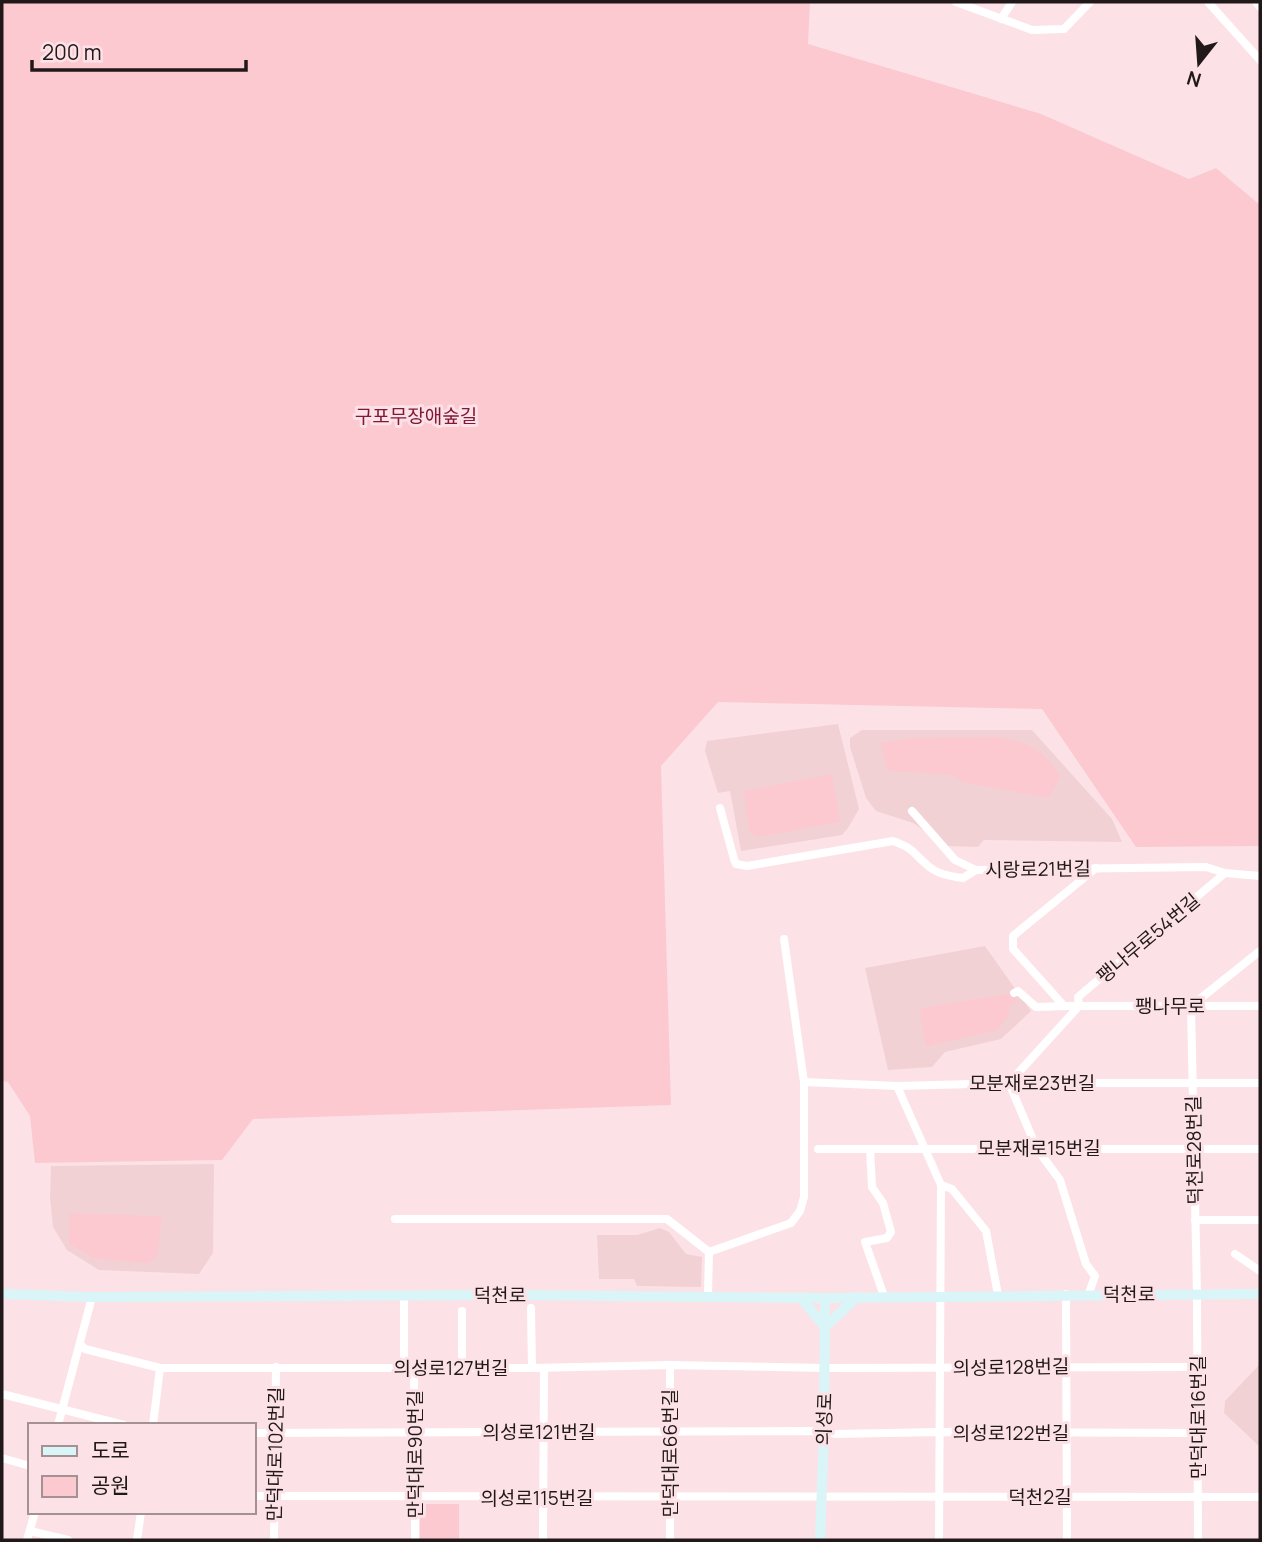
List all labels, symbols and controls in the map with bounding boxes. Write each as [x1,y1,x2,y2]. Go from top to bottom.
scale bar [32,28,245,72]
north arrow [1164,28,1234,98]
text: 200 m [42,38,102,66]
text: N [1184,65,1204,94]
park label: 구포무장애숲길 [355,403,477,429]
street label: 시랑로21번길 [985,855,1091,883]
street label: 팽나무로54번길 [1091,887,1205,989]
street label: 팽나무로 [1135,993,1205,1019]
street label: 모분재로23번길 [969,1070,1095,1096]
street label: 덕천로28번길 [1180,1095,1208,1205]
street label: 모분재로15번길 [977,1135,1101,1161]
street label: 덕천로 [1103,1281,1155,1307]
street label: 덕천로 [474,1282,526,1308]
street label: 의성로128번길 [952,1353,1070,1381]
street label: 의성로127번길 [393,1355,509,1381]
street label: 만덕대로16번길 [1185,1355,1211,1479]
street label: 만덕대로102번길 [261,1386,289,1522]
street label: 만덕대로66번길 [657,1389,683,1517]
street label: 만덕대로90번길 [402,1390,428,1518]
street label: 의성로 [810,1392,838,1446]
street label: 의성로121번길 [482,1419,596,1445]
street label: 의성로122번길 [953,1420,1069,1446]
legend [28,1423,256,1514]
text: 도로 [91,1436,130,1464]
text: 공원 [91,1471,130,1499]
street label: 덕천2길 [1008,1484,1072,1510]
street label: 의성로115번길 [480,1485,594,1511]

